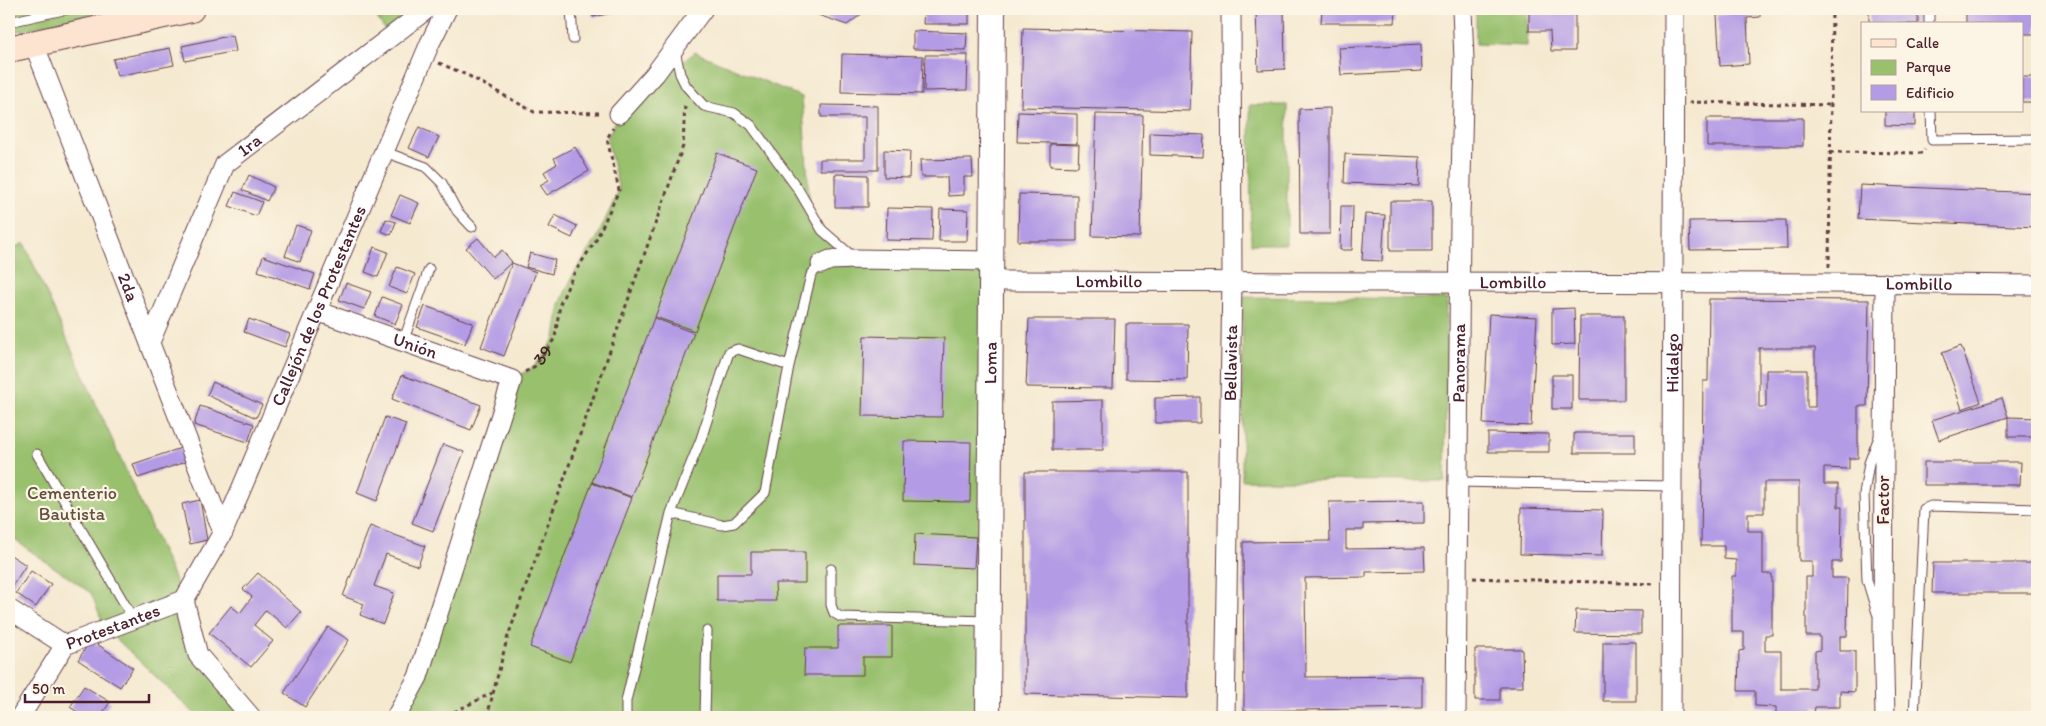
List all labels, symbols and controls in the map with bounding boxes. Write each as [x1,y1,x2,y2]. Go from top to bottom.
legend [1861,22,2024,112]
text: Calle [1906,34,1939,52]
text: Parque [1906,58,1951,76]
text: Edificio [1906,84,1954,102]
street label: 1ra [233,129,267,162]
street label: Callejón de los Protestantes [267,202,371,410]
street label: 2da [113,270,144,305]
street label: Lombillo [1076,270,1142,292]
street label: Lombillo [1480,271,1546,293]
street label: Lombillo [1885,273,1953,295]
street label: Panorama [1448,323,1470,403]
street label: Bellavista [1219,324,1242,401]
street label: Unión [390,328,441,364]
street label: Hidalgo [1661,333,1684,393]
street label: 39 [528,341,557,369]
street label: Loma [979,342,1002,384]
street label: Factor [1872,474,1894,525]
park label: Cementerio Bautista [27,482,117,525]
street label: Protestantes [63,599,163,655]
scale bar [25,671,149,703]
text: 50 m [32,680,65,698]

